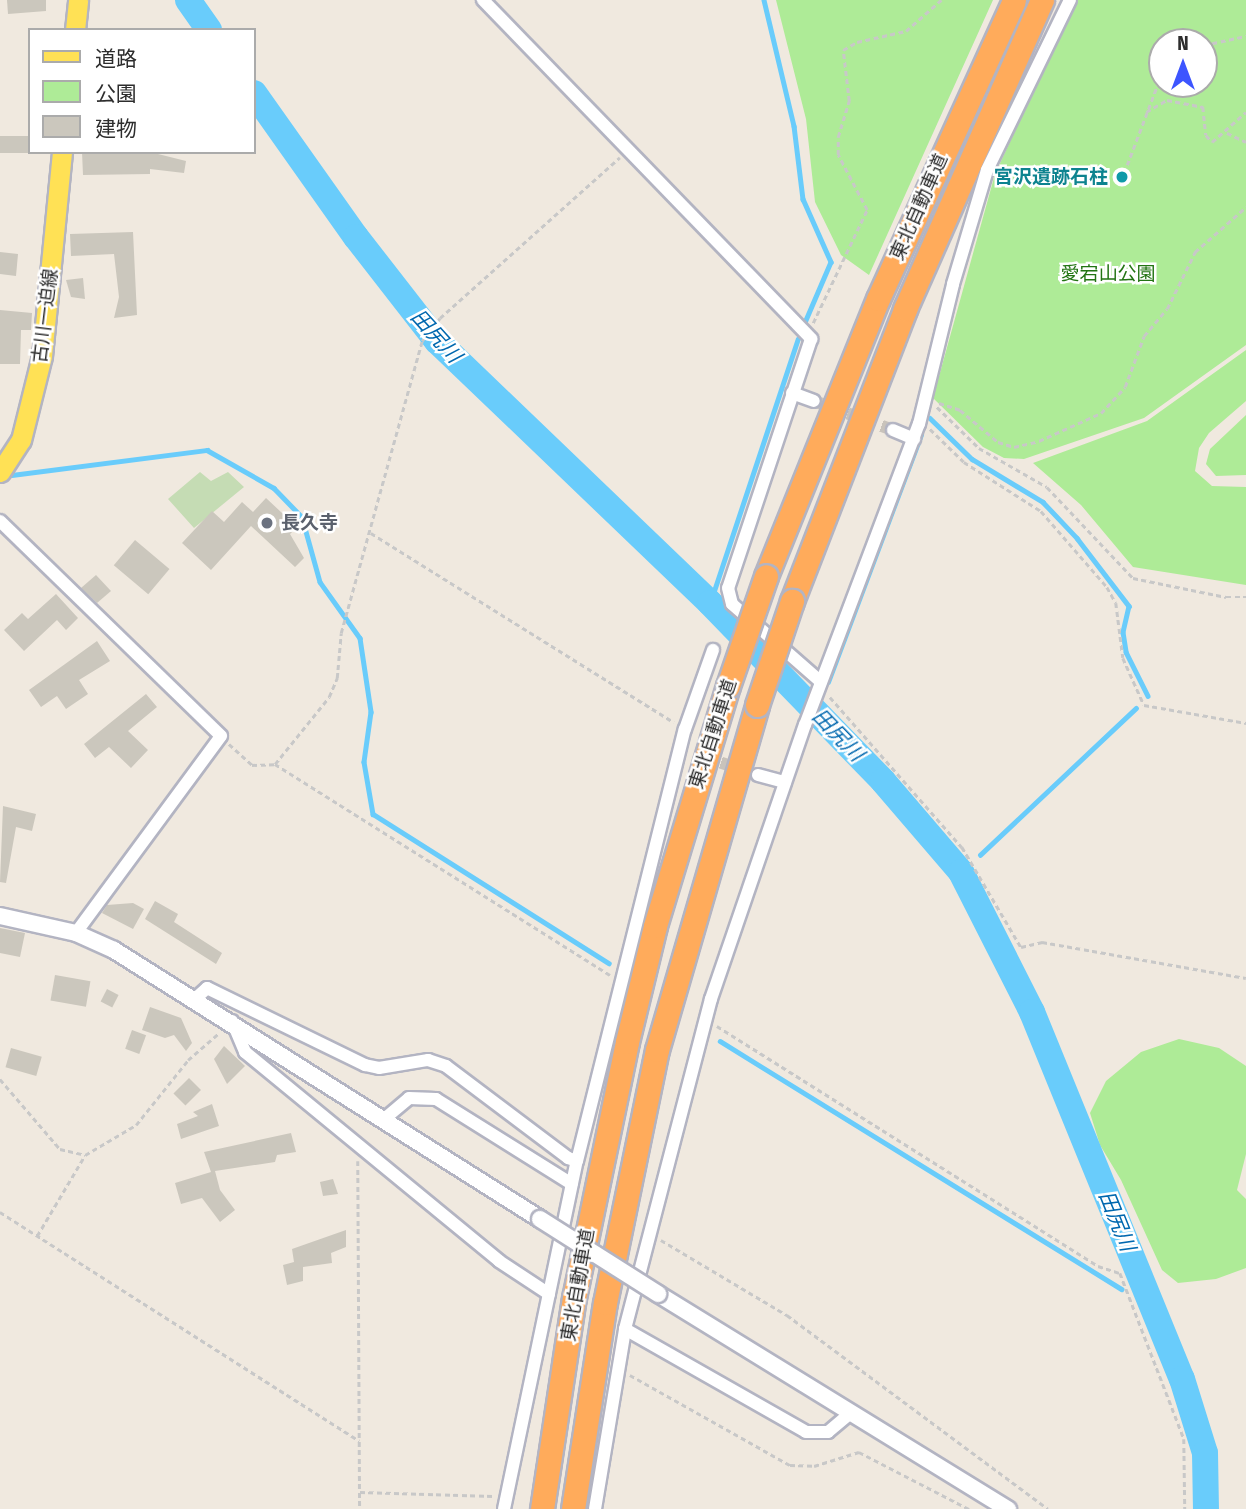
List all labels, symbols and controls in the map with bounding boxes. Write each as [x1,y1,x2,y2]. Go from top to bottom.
legend [28,28,256,154]
north arrow [1148,28,1218,98]
text: N [1177,32,1189,55]
text: 道路 [95,46,137,72]
text: 公園 [95,81,137,107]
text: 建物 [95,116,137,142]
street label: 東北自動車道 [885,150,953,264]
place label: 宮沢遺跡石柱 [994,166,1108,188]
marker: 宮沢遺跡石柱 [1114,169,1130,185]
park label: 愛宕山公園 [1061,263,1155,285]
street label: 古川一迫線 [28,267,62,365]
water label: 田尻川 [406,304,466,368]
place label: 長久寺 [281,512,338,534]
marker: 長久寺 [259,515,275,531]
street label: 東北自動車道 [685,676,741,792]
water label: 田尻川 [807,704,869,766]
water label: 田尻川 [1094,1187,1140,1255]
street label: 東北自動車道 [557,1227,599,1343]

